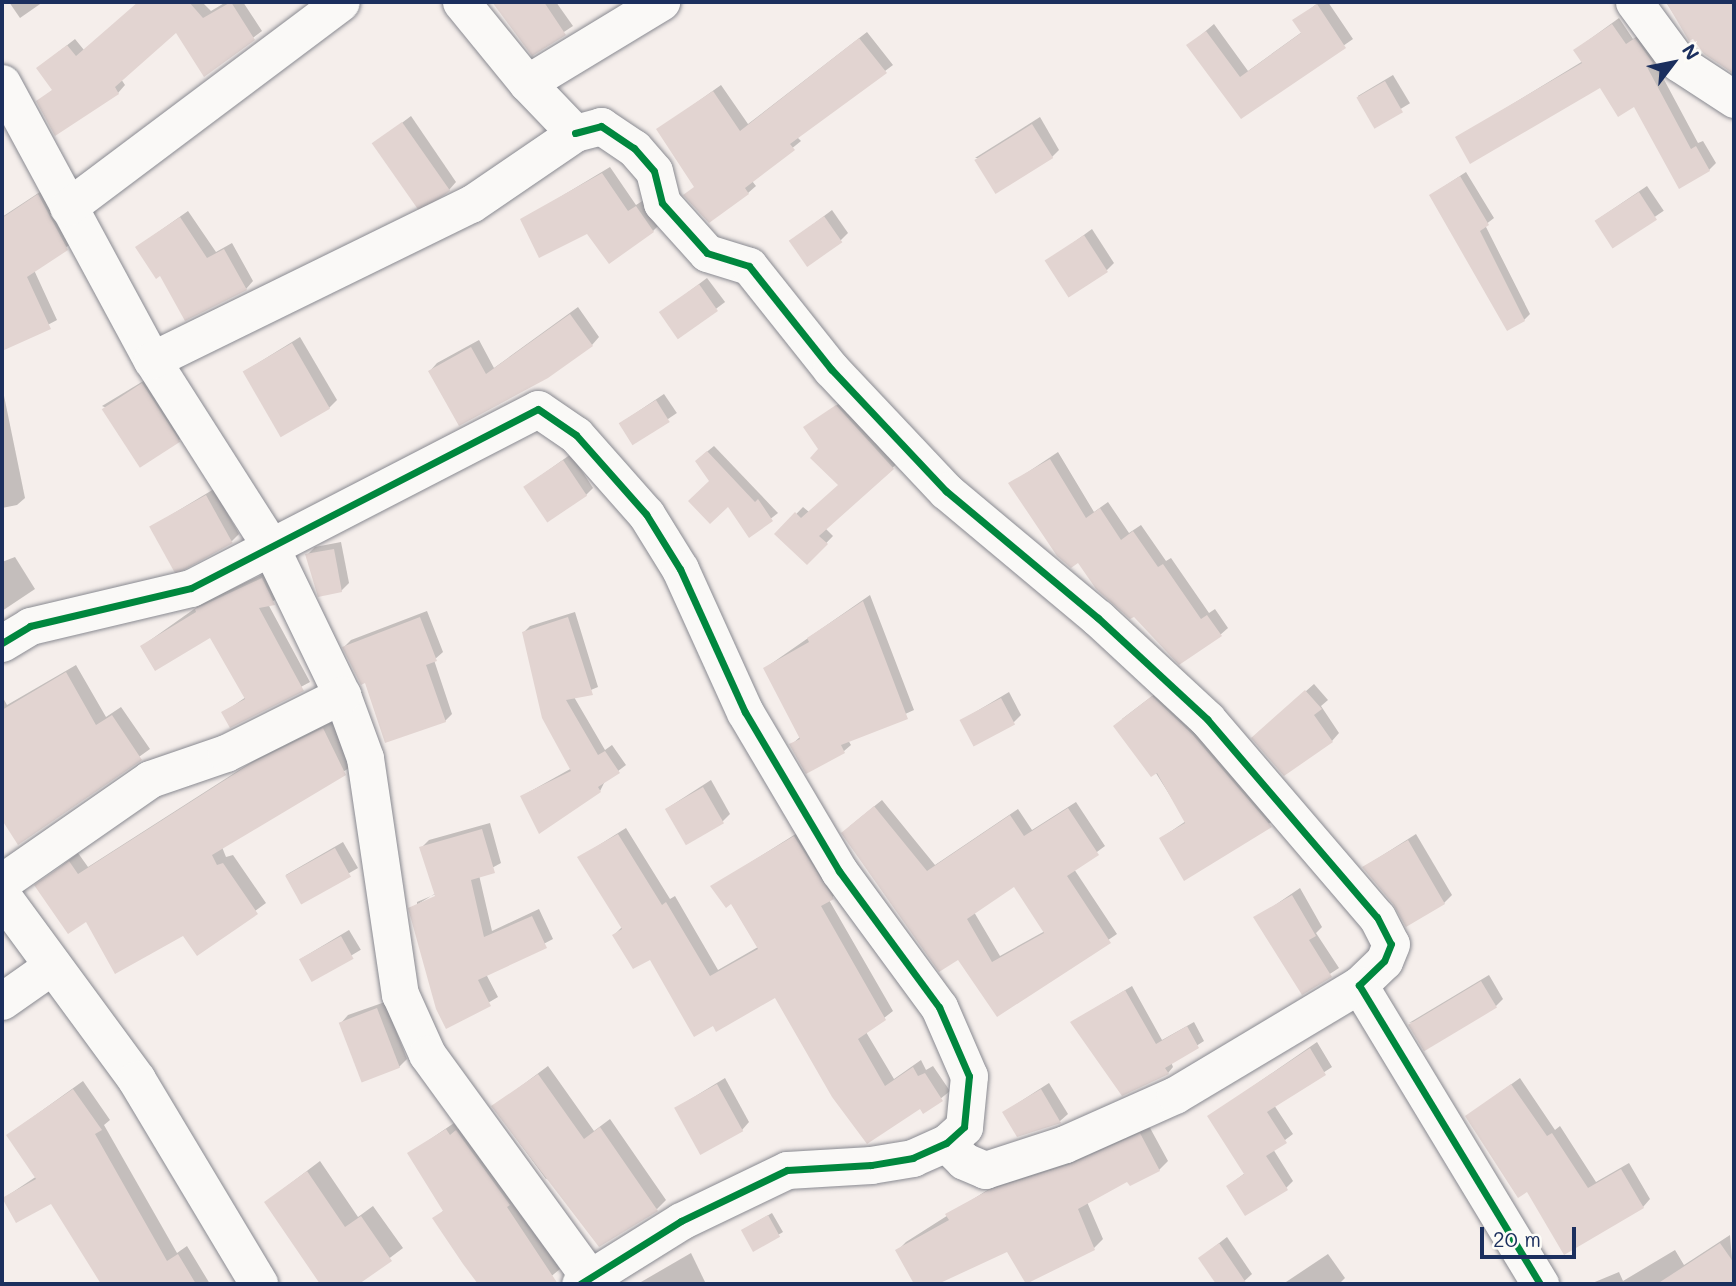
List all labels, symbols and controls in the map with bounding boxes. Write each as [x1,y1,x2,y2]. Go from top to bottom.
north arrow [1638,28,1708,98]
text: N [1677,39,1706,64]
scale bar [1484,1212,1580,1256]
text: 20 m [1493,1225,1541,1252]

